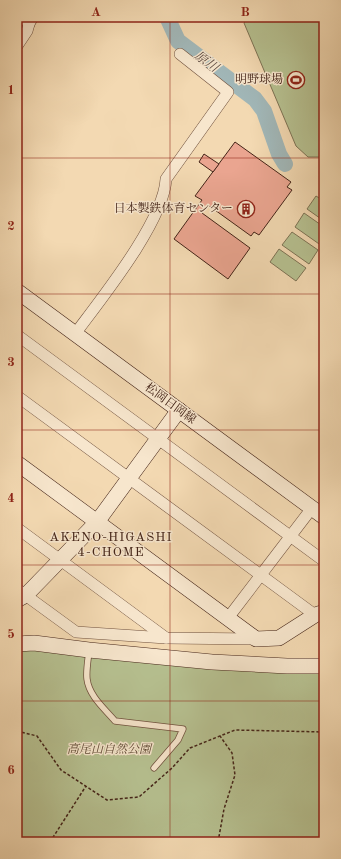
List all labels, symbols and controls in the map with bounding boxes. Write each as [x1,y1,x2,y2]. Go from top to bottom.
text: A [91,6,101,19]
text: B [240,6,250,19]
water label: 原川 [192,48,223,76]
sports icon: 明野球場 [286,70,306,90]
place label: 明野球場 [235,72,283,86]
text: 1 [7,84,15,97]
building icon: 日本製鉄体育センター [236,199,256,219]
place label: 日本製鉄体育センター [113,201,233,215]
text: 2 [7,220,15,233]
text: 3 [7,356,15,369]
street label: 松岡日岡線 [142,380,199,426]
text: 4 [7,492,15,505]
district label: AKENO-HIGASHI 4-CHOME [49,531,173,559]
text: 5 [7,628,15,641]
park label: 高尾山自然公園 [67,742,153,756]
text: 6 [7,764,15,777]

